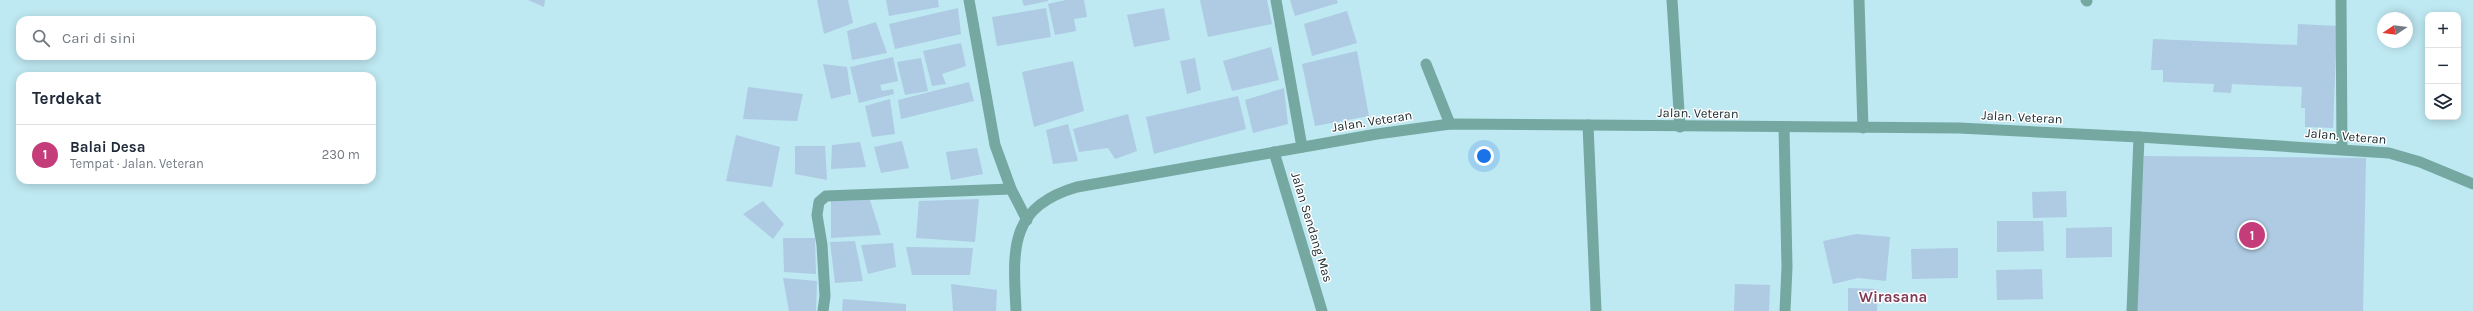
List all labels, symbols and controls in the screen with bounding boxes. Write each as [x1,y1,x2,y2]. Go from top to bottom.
north arrow [2377,12,2413,48]
map controls [2425,12,2461,120]
button: + [2425,12,2461,48]
search box [16,16,376,60]
icon: search [30,27,52,49]
text: Cari di sini [62,29,136,47]
button: − [2425,48,2461,84]
button: layers [2425,84,2461,120]
text: Terdekat [32,88,101,108]
street label: Jalan. Veteran [1657,105,1739,121]
street label: Jalan. Veteran [1331,107,1413,135]
street label: Jalan. Veteran [1981,107,2063,127]
street label: Jalan. Veteran [2305,125,2387,147]
text: Balai Desa [70,138,146,156]
your location [1474,146,1494,166]
text: 1 [43,147,47,162]
text: 230 m [322,147,360,162]
text: Tempat · Jalan. Veteran [70,156,204,171]
street label: Jalan Sendang Mas [1288,170,1336,284]
pin: 1 [2239,220,2265,250]
district label: Wirasana [1859,288,1927,306]

